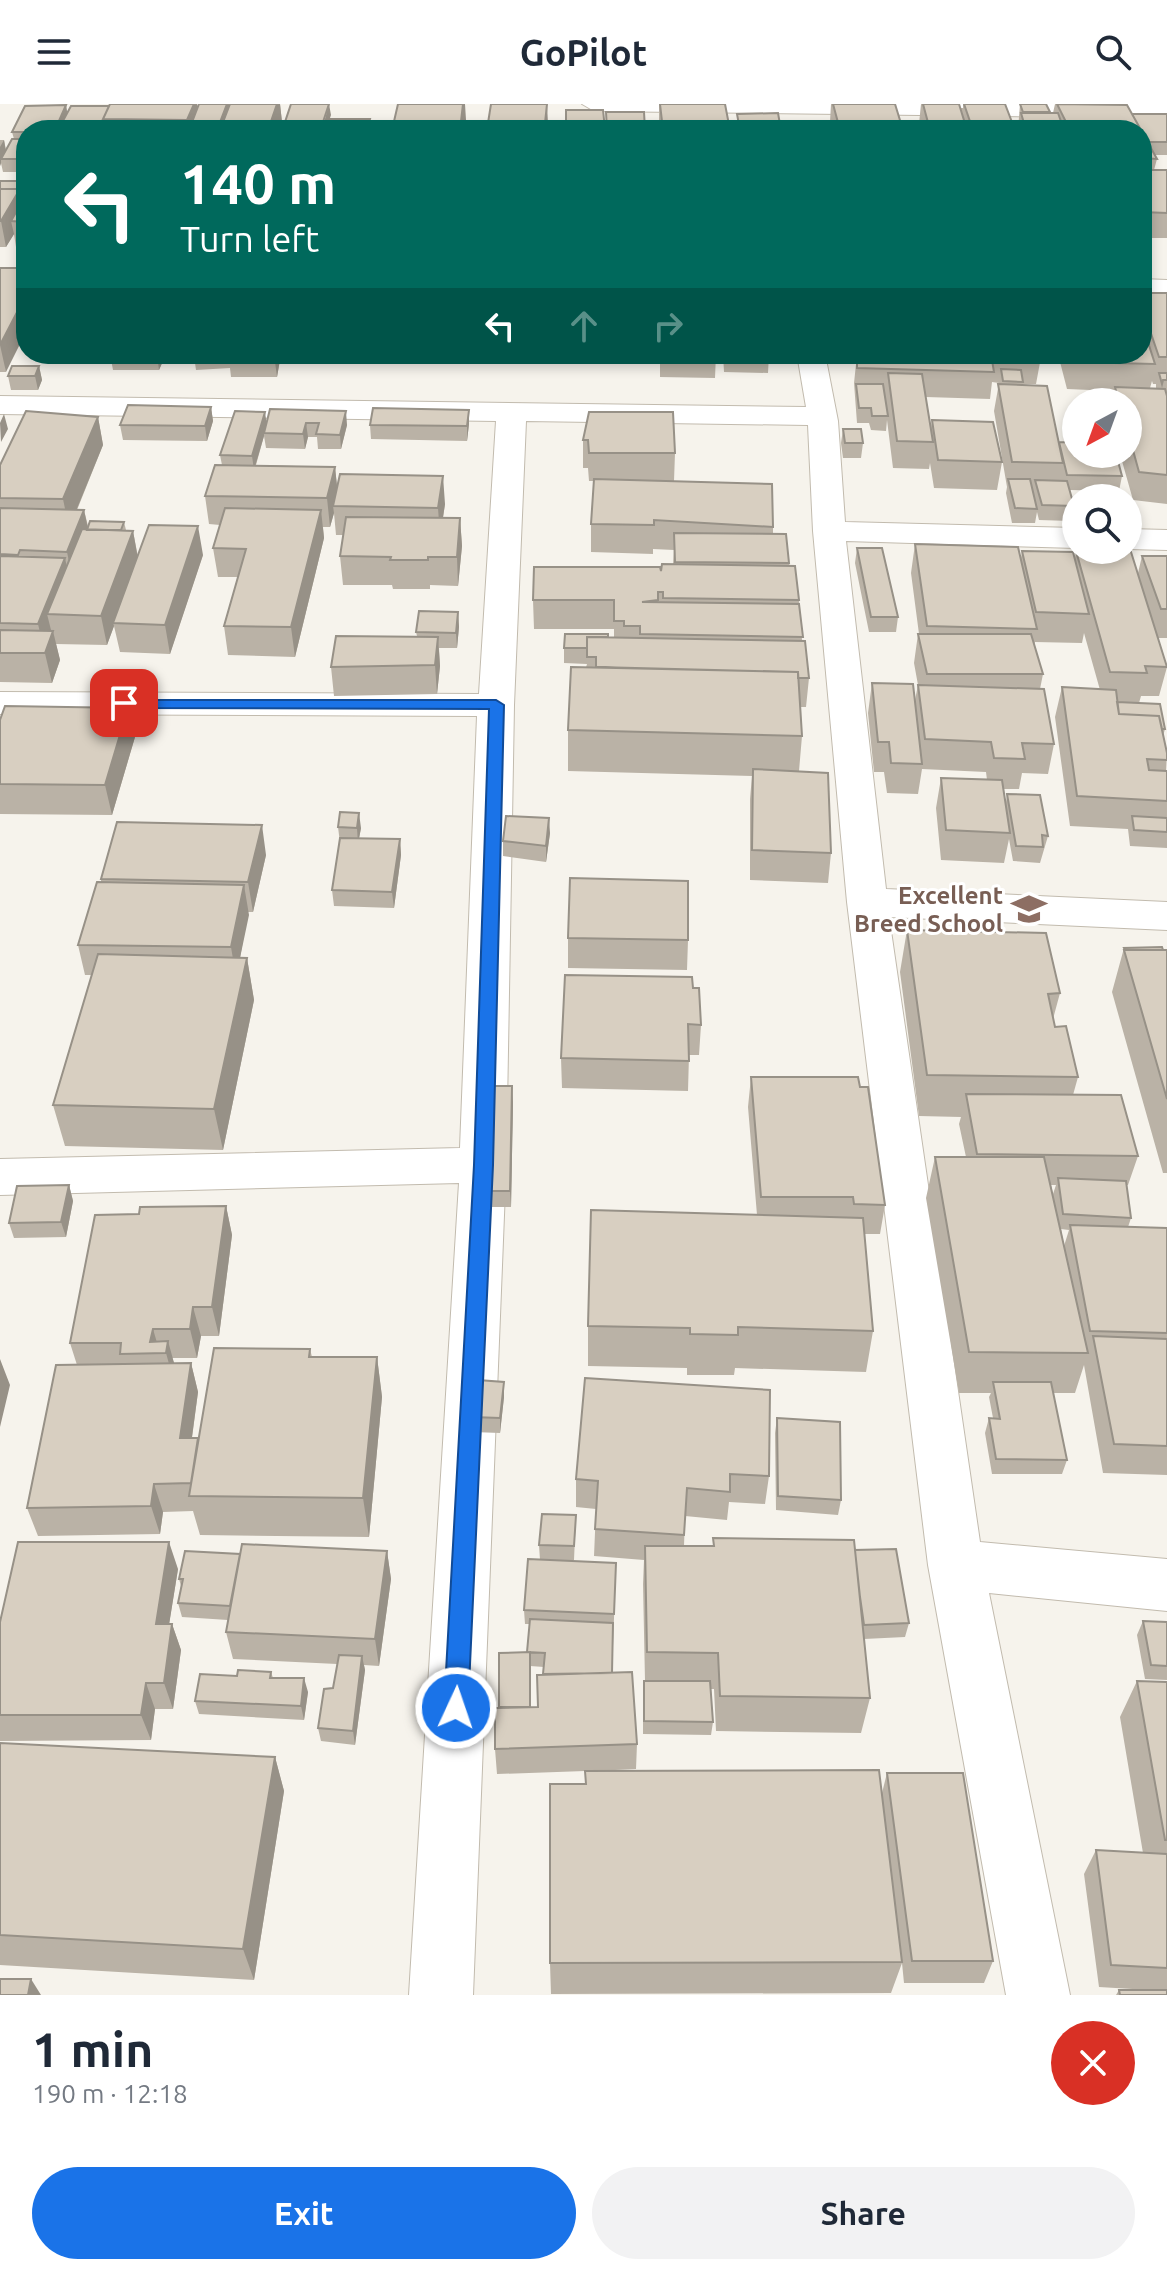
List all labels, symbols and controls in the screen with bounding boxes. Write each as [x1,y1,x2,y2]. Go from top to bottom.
icon: menu [32,30,76,74]
icon: search [1091,30,1135,74]
text: GoPilot [520,32,647,73]
icon: left [48,152,152,256]
text: 140 m [180,152,336,215]
text: Turn left [180,218,319,259]
icon: left [478,304,522,348]
icon: ahead [562,304,606,348]
icon: right [646,304,690,348]
north arrow [1062,388,1142,468]
map controls [1062,388,1142,564]
button: search [1062,484,1142,564]
pin [90,669,158,737]
icon: arrive [102,681,146,725]
place label: Excellent Breed School [854,882,1003,937]
school or university icon: Excellent Breed School [1010,890,1048,928]
position arrow [414,1666,498,1750]
button: close [1051,2021,1135,2105]
text: 1 min [32,2022,153,2076]
text: 190 m · 12:18 [32,2079,188,2108]
button: Exit [32,2167,576,2259]
button: Share [592,2167,1135,2259]

